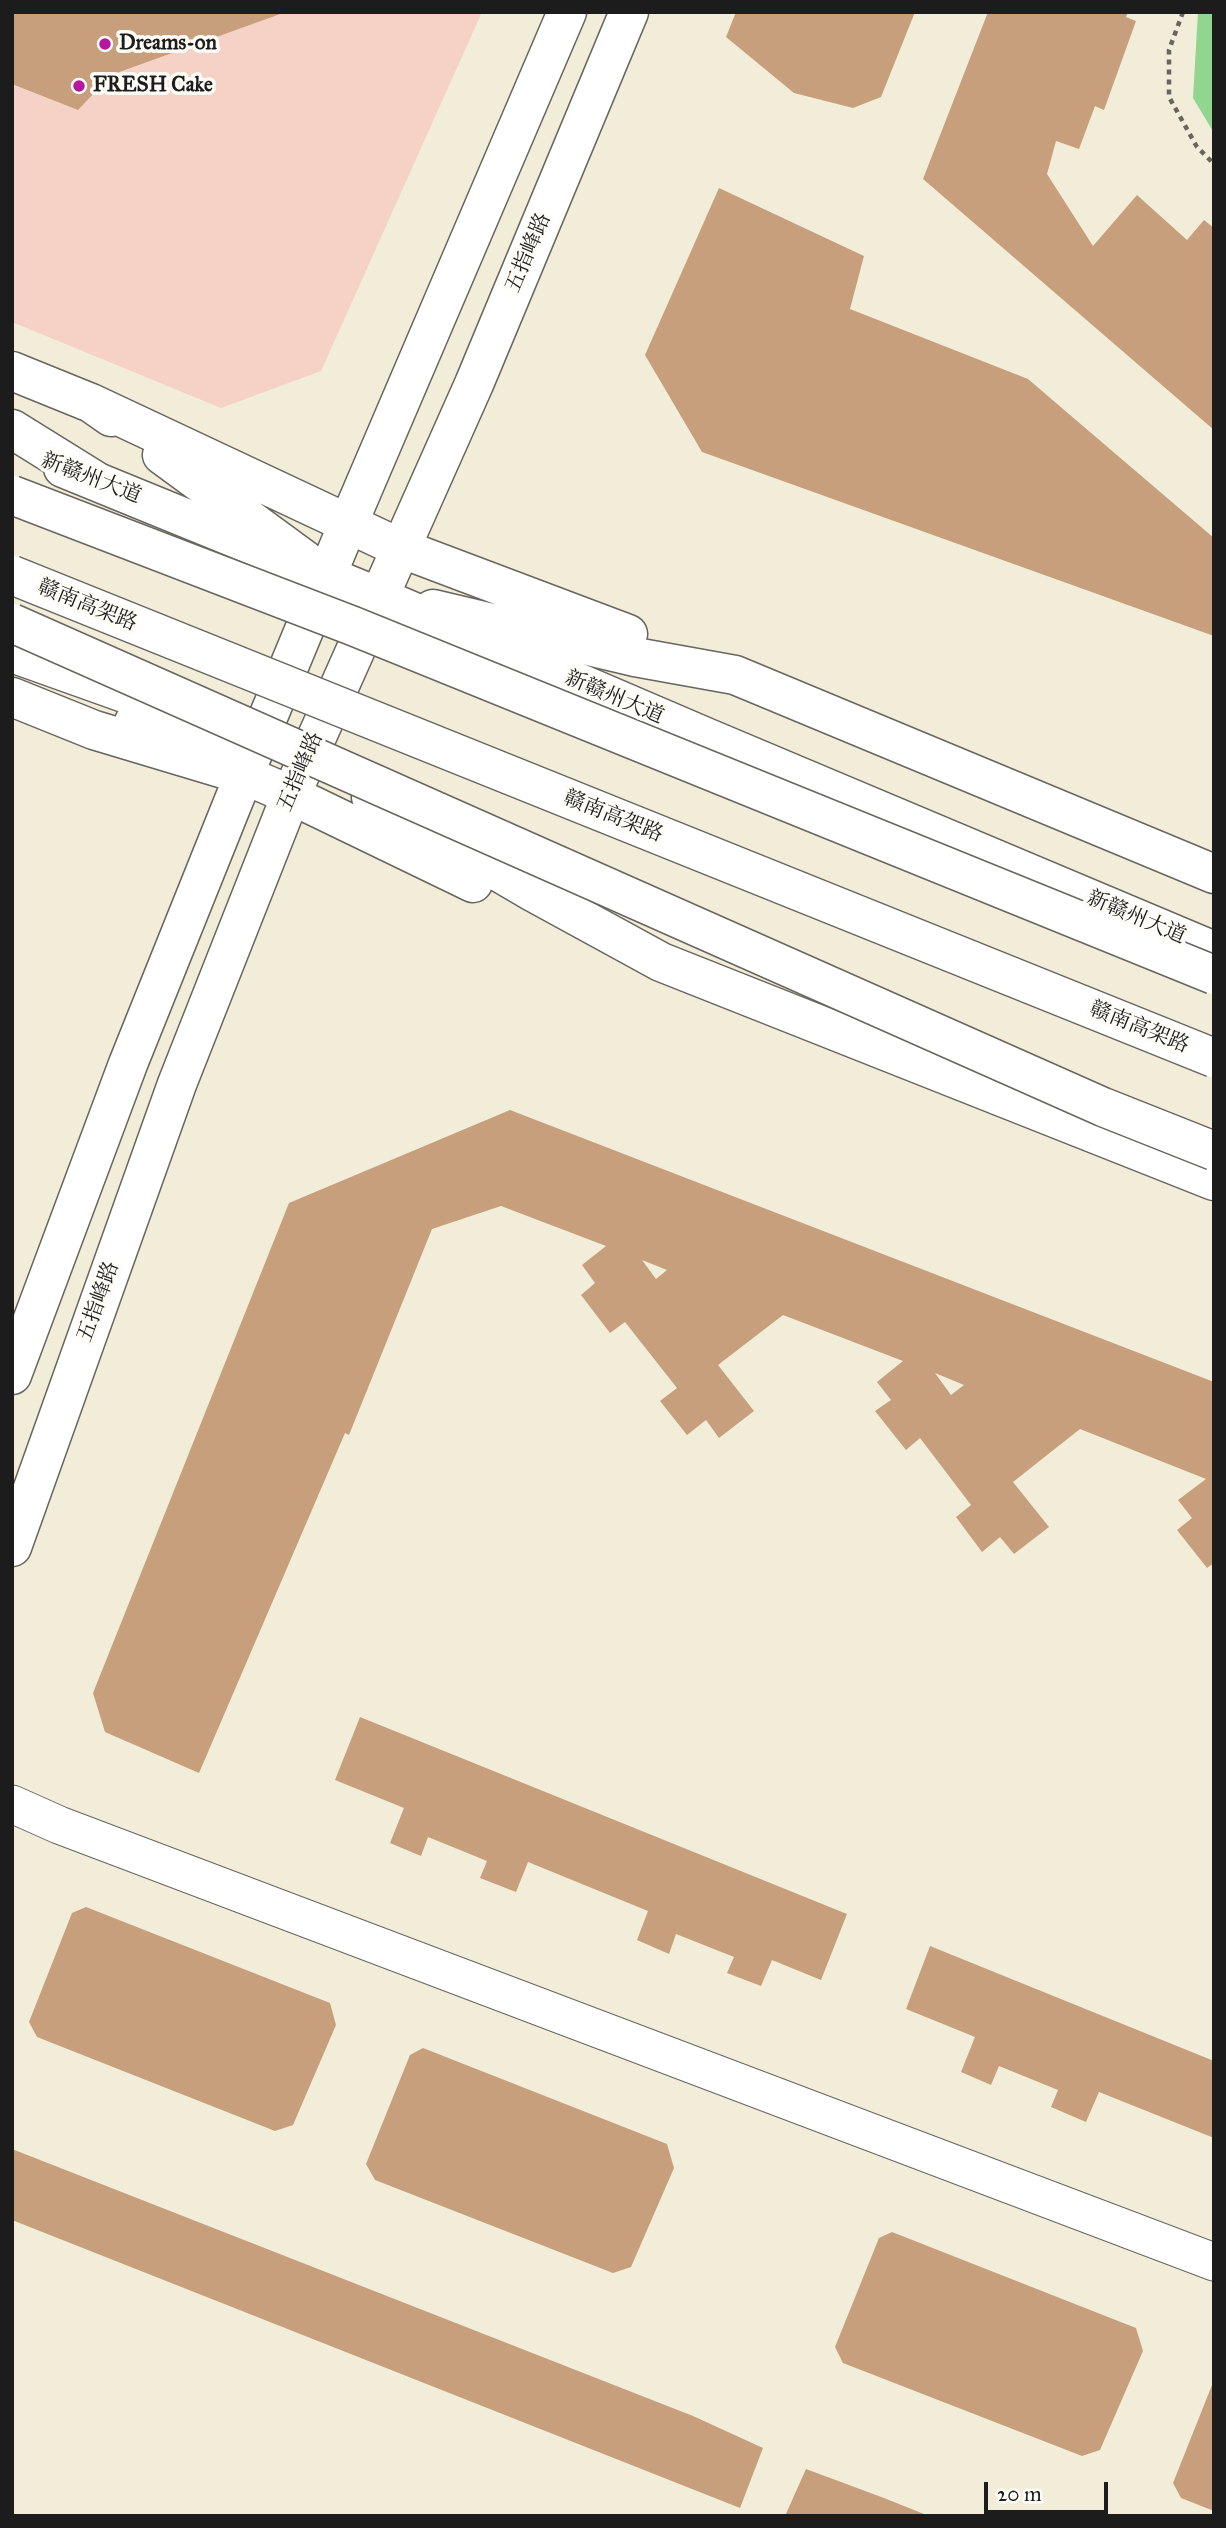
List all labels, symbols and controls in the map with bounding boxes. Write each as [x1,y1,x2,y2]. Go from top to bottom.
place label: Dreams-on [119,31,217,57]
marker: Dreams-on [97,36,113,52]
place label: FRESH Cake [93,73,213,99]
marker: FRESH Cake [71,78,87,94]
street label: 五指峰路 [501,209,557,297]
street label: 新赣州大道 [37,448,145,510]
street label: 赣南高架路 [34,575,140,637]
street label: 新赣州大道 [561,666,667,730]
street label: 五指峰路 [273,728,329,816]
street label: 赣南高架路 [560,786,666,848]
street label: 新赣州大道 [1083,886,1189,950]
street label: 赣南高架路 [1086,997,1192,1059]
street label: 五指峰路 [73,1258,125,1346]
scale bar [988,2468,1112,2512]
text: 20 m [997,2481,1042,2507]

